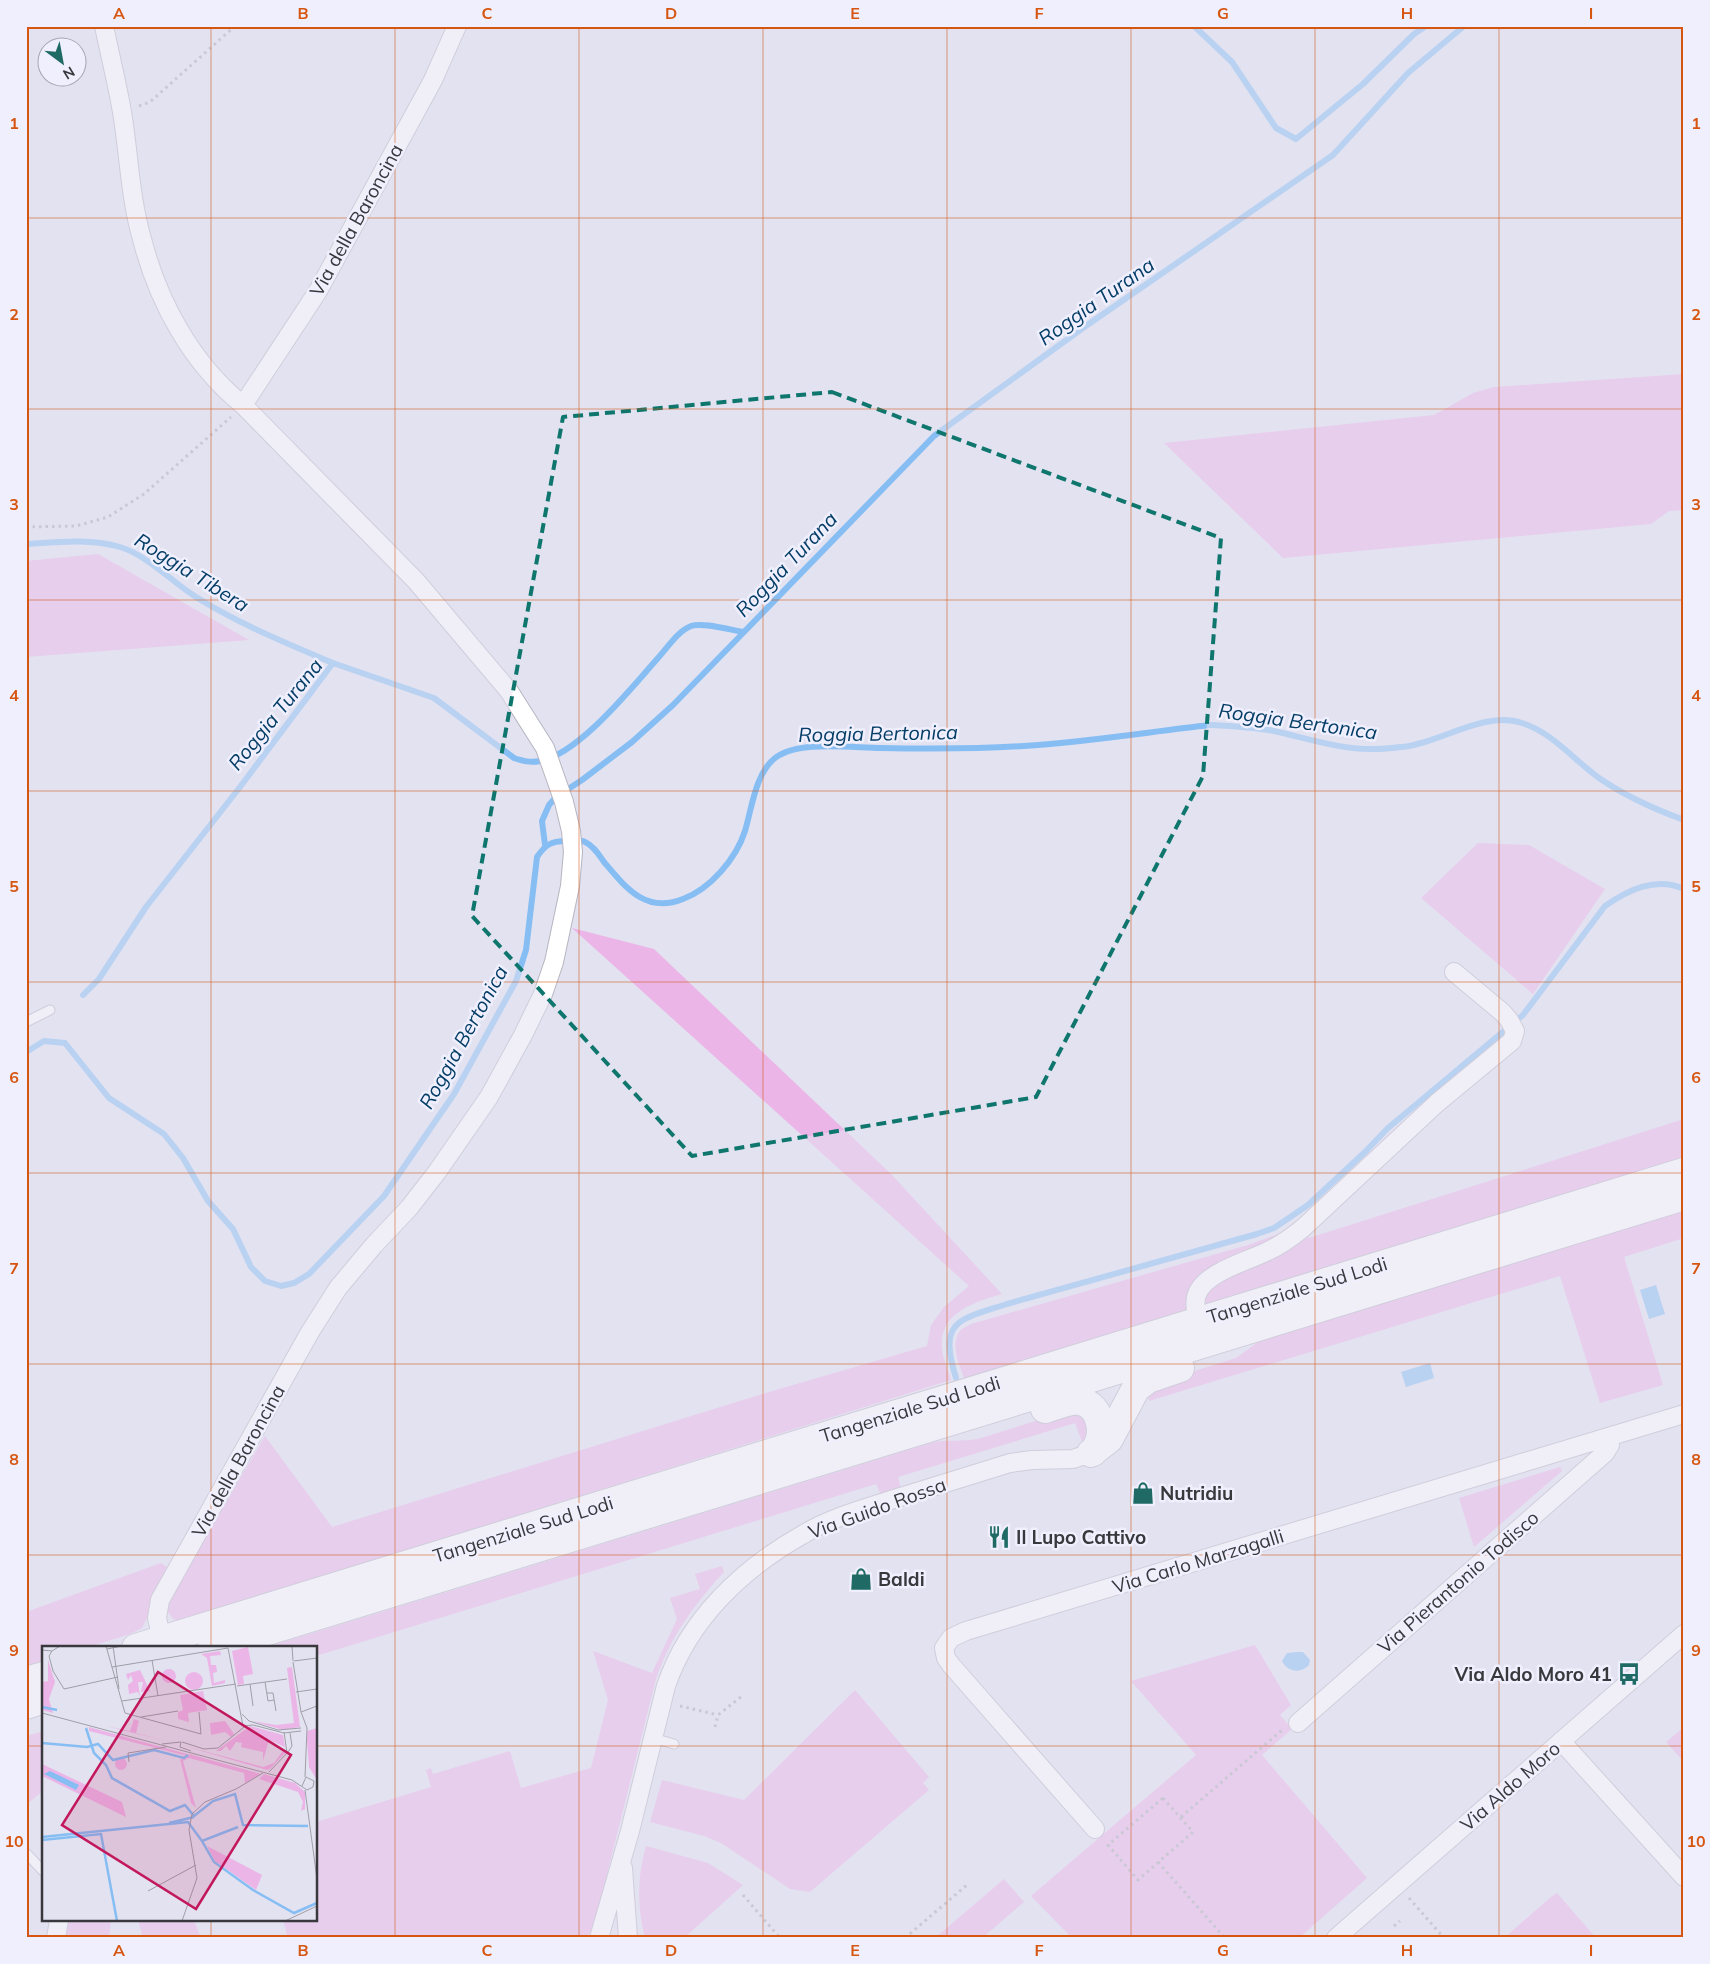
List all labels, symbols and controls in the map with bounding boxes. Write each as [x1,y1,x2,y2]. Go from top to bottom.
text: A [113,3,125,23]
text: B [297,3,309,23]
text: C [482,3,493,23]
text: D [665,3,677,23]
text: E [850,3,860,23]
text: F [1034,3,1044,23]
text: G [1217,3,1229,23]
text: H [1401,3,1413,23]
text: I [1589,3,1593,23]
north arrow [38,38,88,88]
text: N [60,63,78,83]
text: 1 [9,113,19,133]
text: 1 [1691,113,1701,133]
street label: Via della Baroncina [304,139,408,301]
water label: Roggia Turana [1033,252,1159,350]
text: 2 [9,304,19,324]
text: 2 [1691,304,1701,324]
text: 3 [9,494,19,514]
text: 3 [1691,494,1701,514]
water label: Roggia Turana [730,506,842,622]
water label: Roggia Tibera [130,527,254,617]
water label: Roggia Turana [222,653,328,775]
text: 4 [9,685,19,705]
text: 4 [1691,685,1701,705]
water label: Roggia Bertonica [1217,697,1379,745]
water label: Roggia Bertonica [798,719,958,747]
text: 5 [9,876,19,896]
text: 5 [1691,876,1701,896]
water label: Roggia Bertonica [413,961,513,1113]
text: 6 [9,1067,19,1087]
text: 6 [1691,1067,1701,1087]
street label: Tangenziale Sud Lodi [1204,1251,1390,1329]
text: 7 [9,1258,19,1278]
text: 7 [1691,1258,1701,1278]
street label: Tangenziale Sud Lodi [817,1370,1003,1448]
street label: Via della Baroncina [186,1380,290,1542]
text: 8 [9,1449,19,1469]
text: 8 [1691,1449,1701,1469]
street label: Via Guido Rossa [805,1472,949,1544]
shop icon: Nutridiu [1130,1480,1156,1506]
place label: Nutridiu [1160,1481,1233,1505]
street label: Tangenziale Sud Lodi [430,1490,616,1568]
street label: Via Pierantonio Todisco [1372,1505,1544,1659]
restaurant icon: Il Lupo Cattivo [986,1524,1012,1550]
street label: Via Carlo Marzagalli [1110,1524,1286,1598]
place label: Il Lupo Cattivo [1016,1525,1146,1549]
shop icon: Baldi [848,1566,874,1592]
place label: Baldi [878,1567,925,1591]
text: 9 [9,1640,19,1660]
text: 9 [1691,1640,1701,1660]
inset map [42,1646,318,1922]
bus stop icon: Via Aldo Moro 41 [1616,1661,1642,1687]
place label: Via Aldo Moro 41 [1454,1662,1612,1686]
street label: Via Aldo Moro [1455,1736,1565,1836]
text: 10 [4,1831,24,1851]
text: 10 [1686,1831,1706,1851]
text: A [113,1940,125,1960]
text: B [297,1940,309,1960]
text: C [482,1940,493,1960]
text: D [665,1940,677,1960]
text: E [850,1940,860,1960]
text: F [1034,1940,1044,1960]
text: G [1217,1940,1229,1960]
text: H [1401,1940,1413,1960]
text: I [1589,1940,1593,1960]

